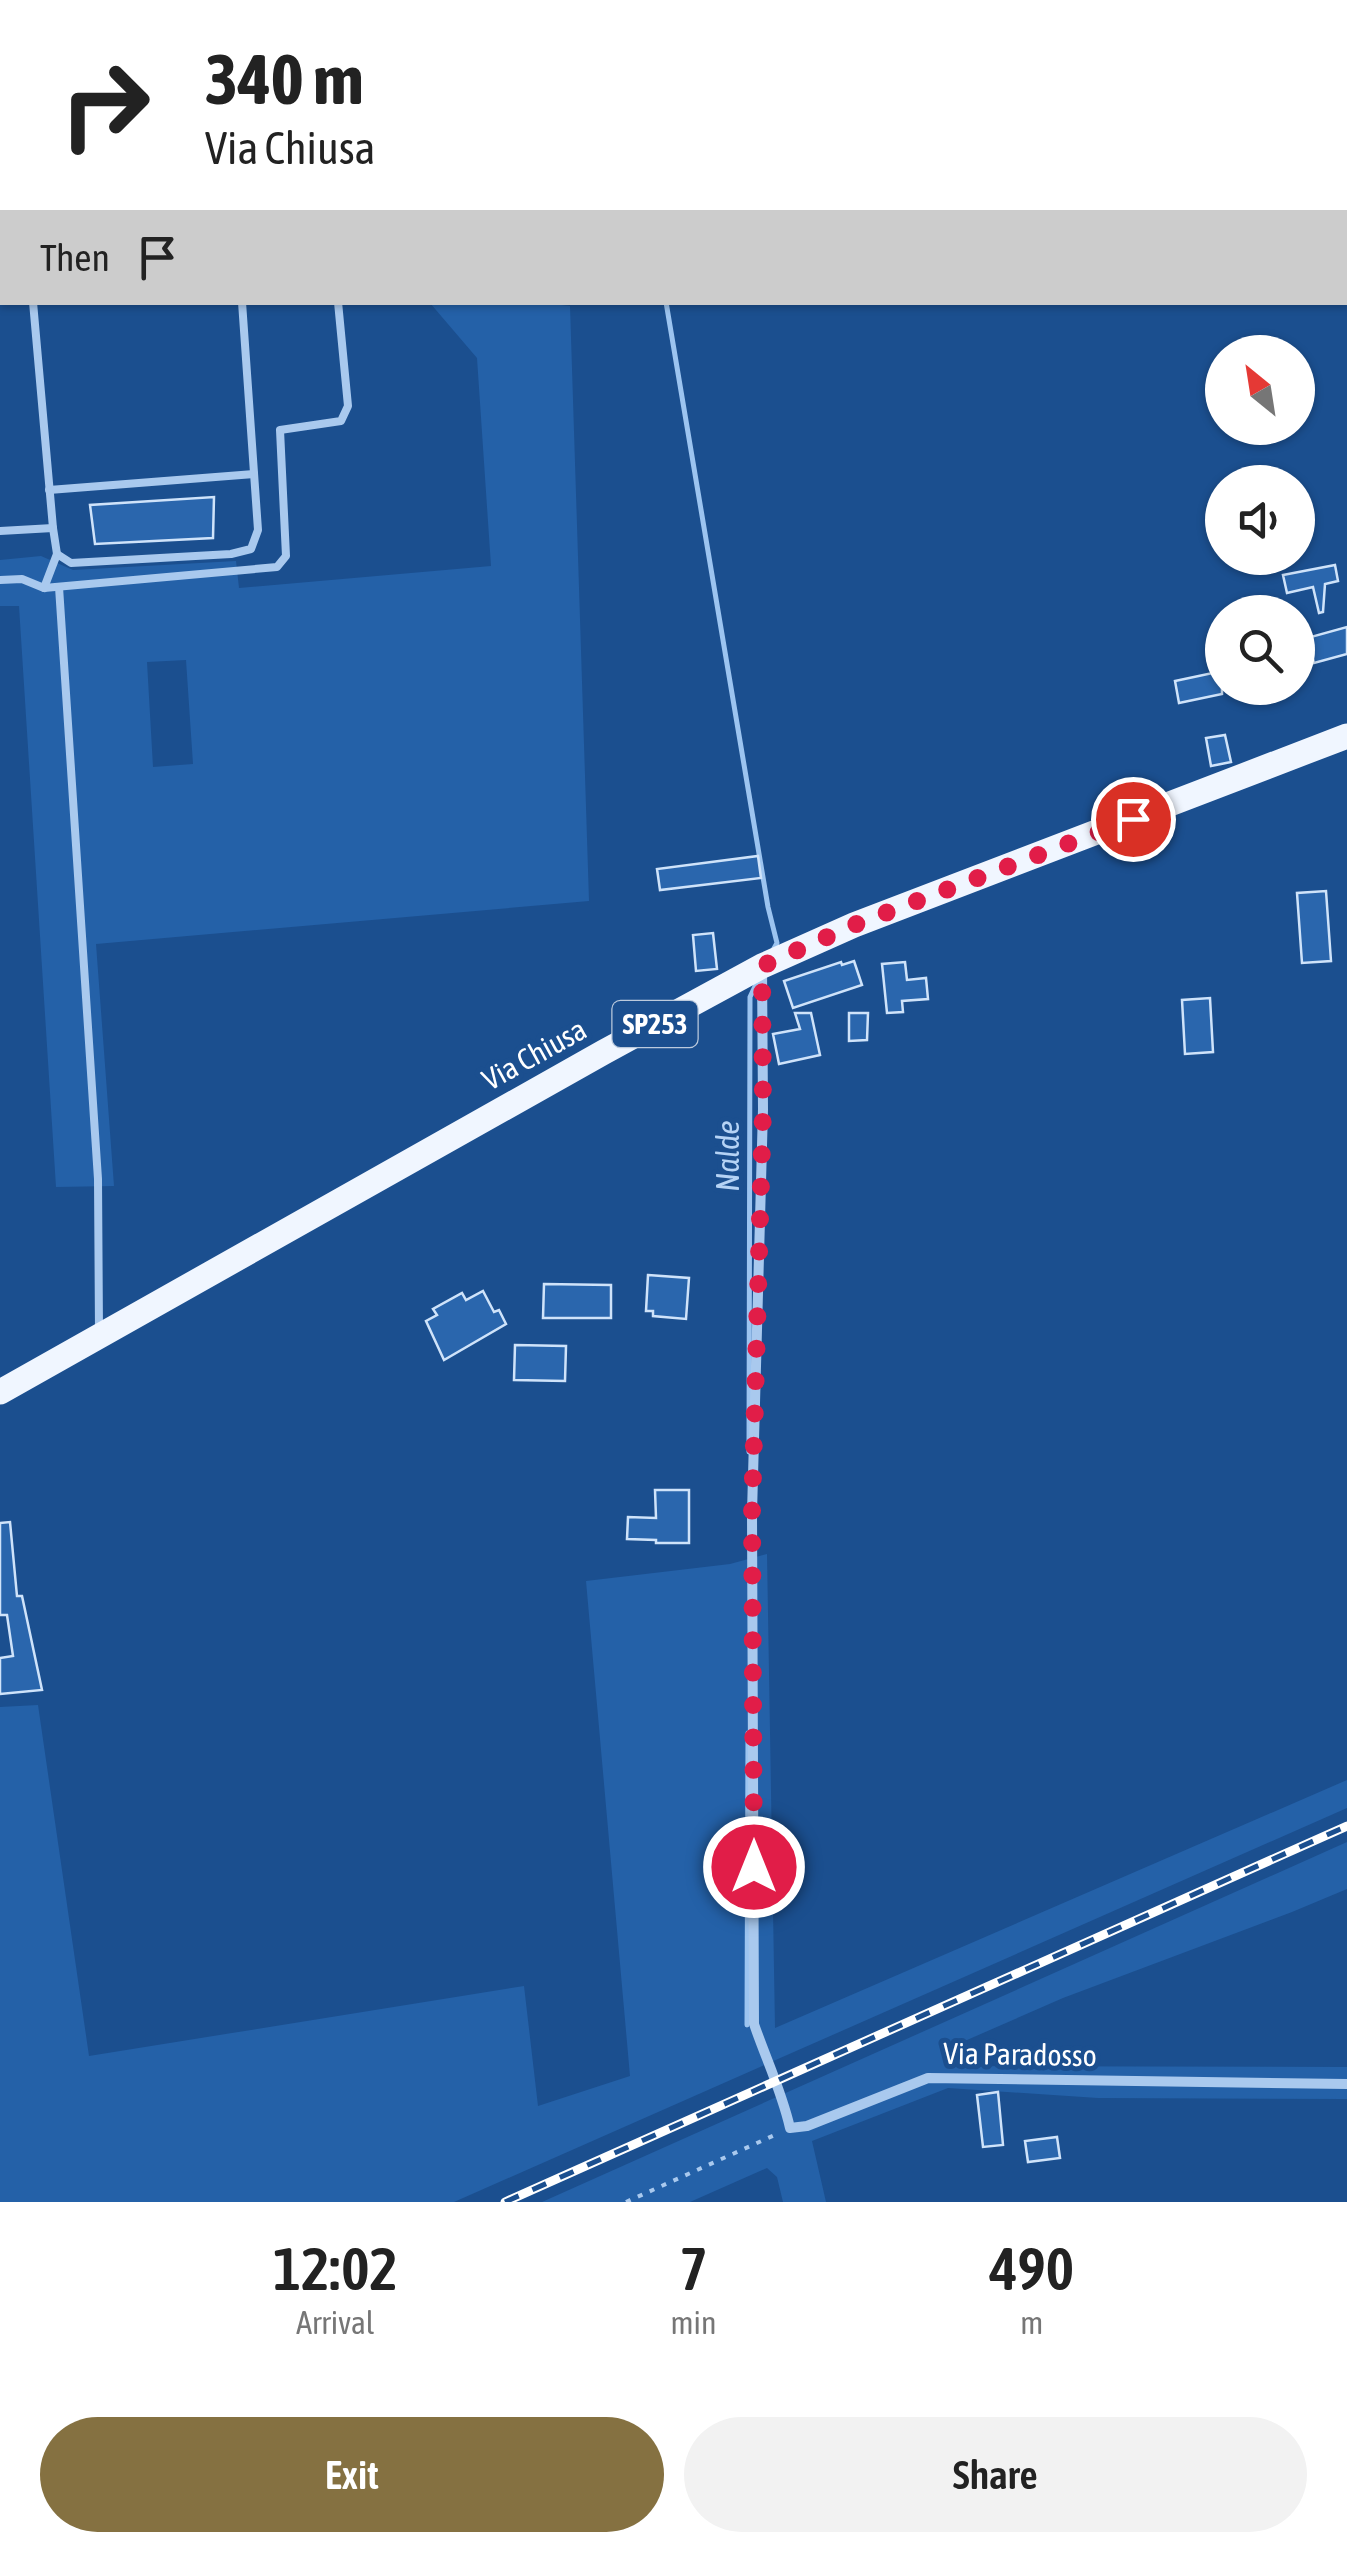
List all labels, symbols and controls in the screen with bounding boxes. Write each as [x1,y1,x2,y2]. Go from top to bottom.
text: 340 m [205,39,364,119]
icon: right [40,40,170,170]
text: Via Chiusa [205,122,375,174]
icon: arrive [130,230,185,285]
text: Then [40,236,110,279]
north arrow [1205,335,1315,445]
map controls [1205,335,1315,705]
button: sound [1205,465,1315,575]
button: search [1205,595,1315,705]
pin [1091,777,1176,862]
icon: arrive [1106,792,1161,847]
road number: SP253 [612,1001,698,1047]
street label: Via Chiusa [476,1012,592,1096]
water label: Nalde [709,1120,746,1192]
position arrow [702,1815,806,1919]
street label: Via Paradosso [943,2036,1097,2072]
text: 12:02 [273,2234,398,2303]
text: 7 [679,2234,708,2303]
text: 490 [989,2234,1074,2303]
text: Arrival [296,2304,374,2341]
text: min [671,2304,716,2341]
text: m [1020,2304,1043,2341]
button: Exit [40,2417,664,2532]
button: Share [684,2417,1307,2532]

